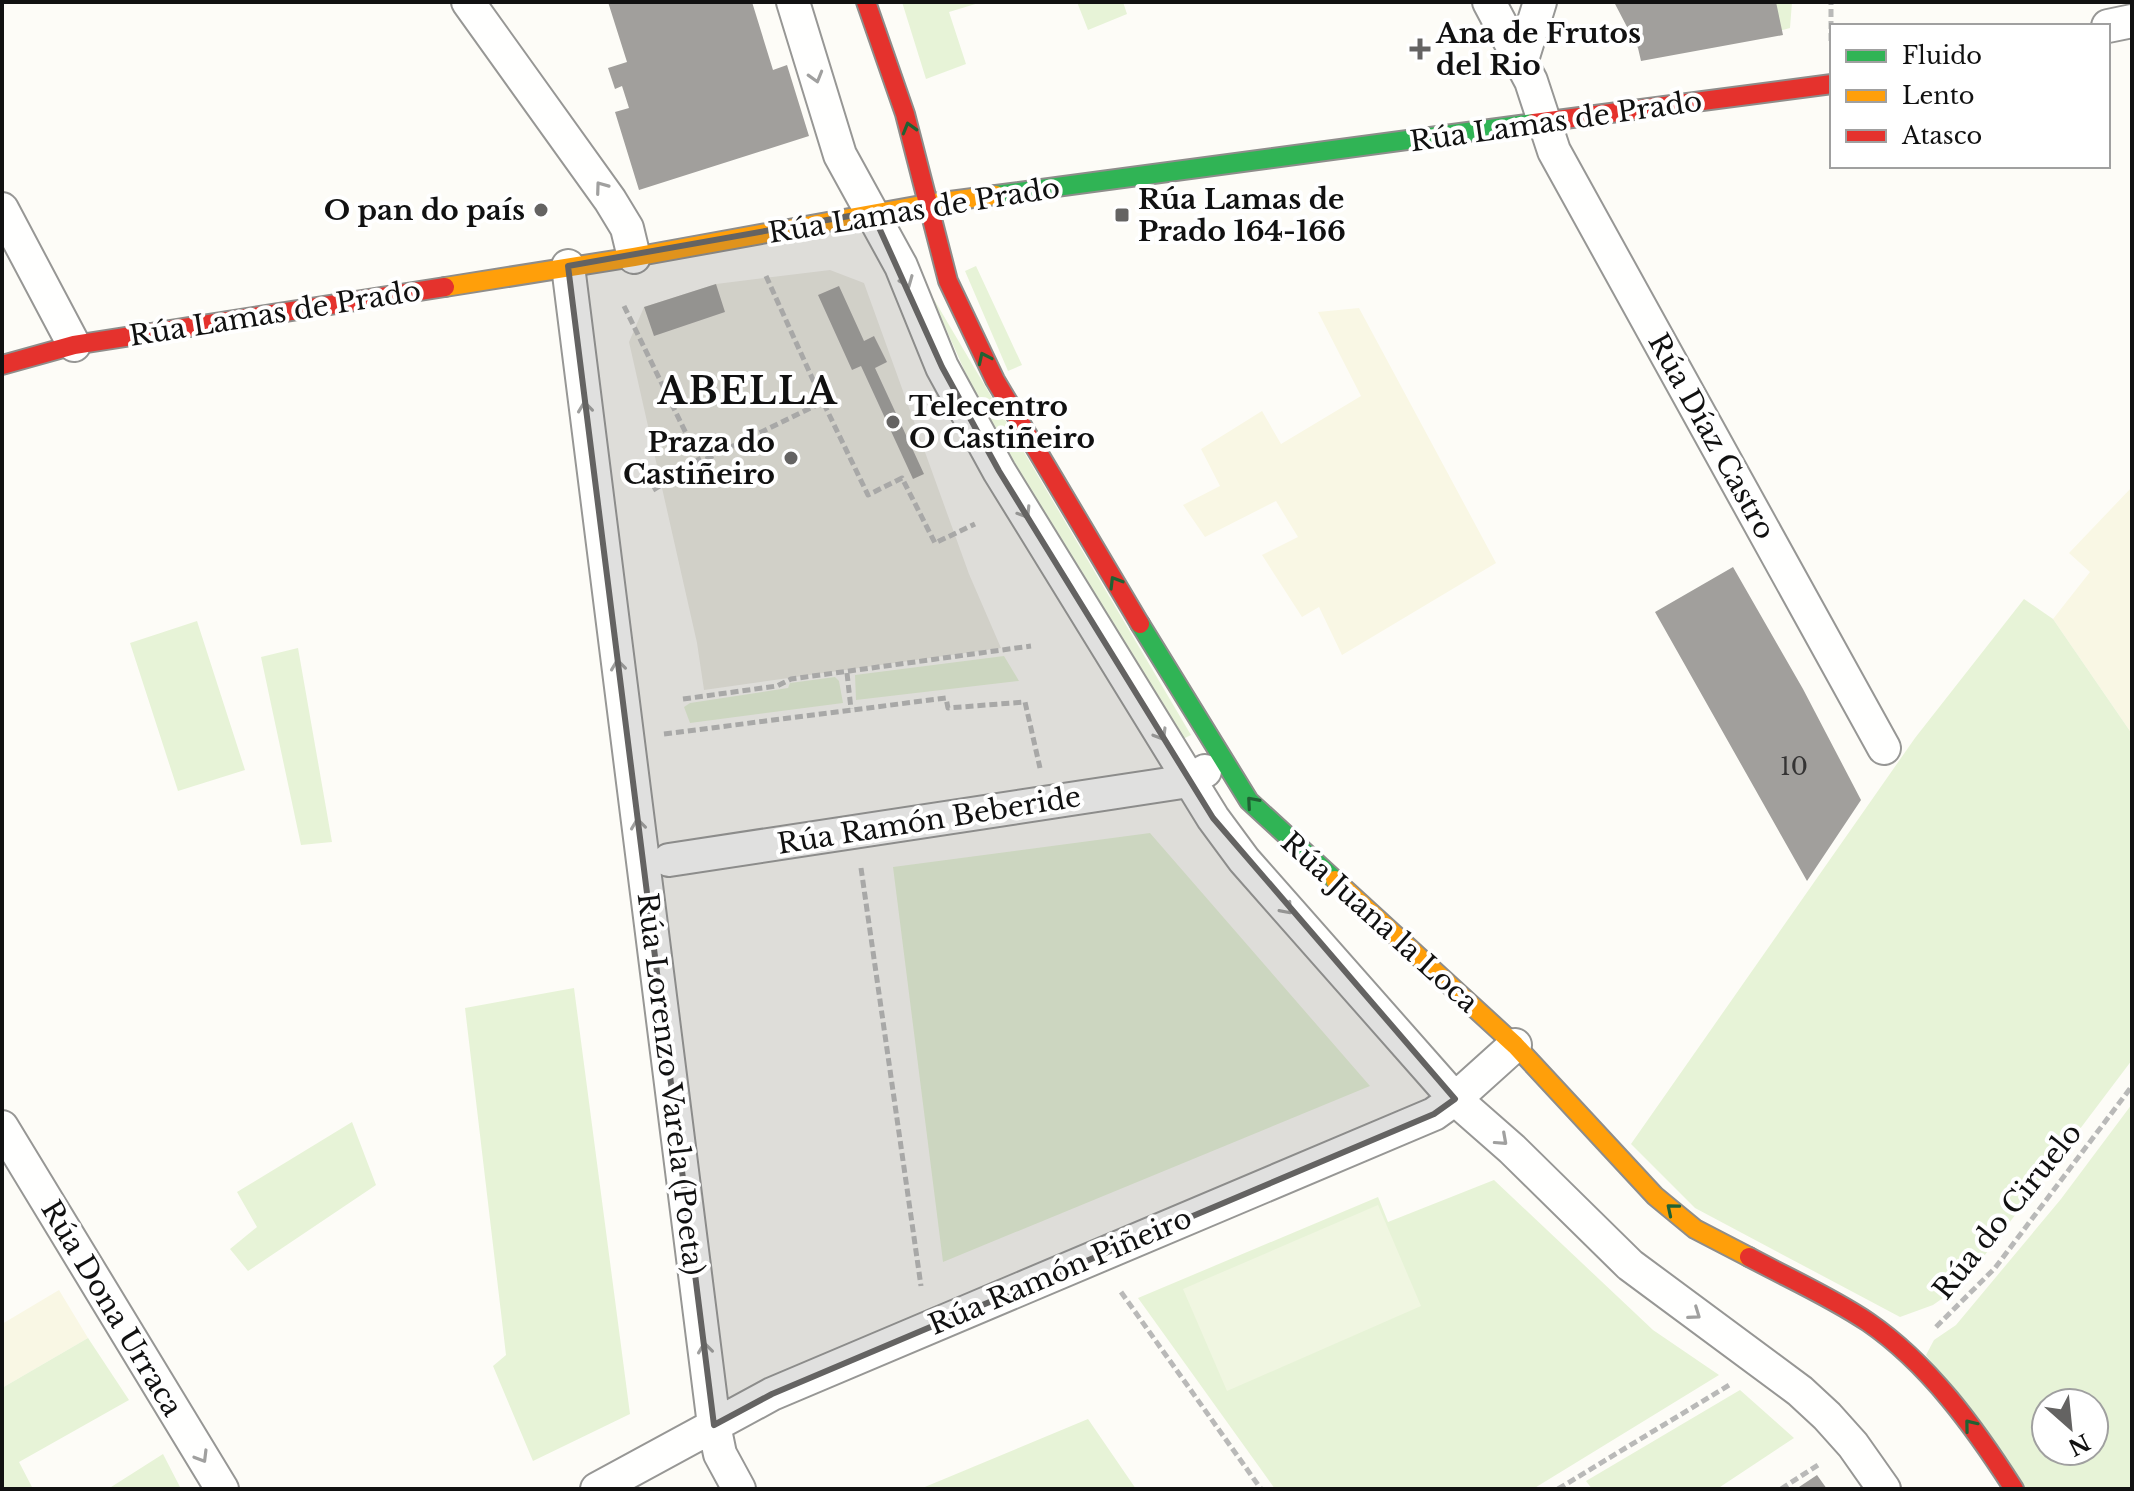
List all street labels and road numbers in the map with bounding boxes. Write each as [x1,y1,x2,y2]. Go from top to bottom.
street label: Rúa Lamas de Prado [1408,84,1704,159]
street label: Rúa Lamas de Prado [766,170,1062,251]
street label: Rúa Lamas de Prado [127,273,423,354]
street label: Rúa Díaz Castro [1640,327,1783,545]
street label: Rúa Ramón Beberide [775,779,1083,862]
street label: Rúa Juana la Loca [1274,825,1486,1020]
street label: Rúa Lorenzo Varela (Poeta) [630,891,711,1277]
street label: Rúa do Ciruelo [1926,1116,2089,1307]
street label: Rúa Dona Urraca [33,1194,190,1423]
street label: Rúa Ramón Piñeiro [923,1200,1197,1343]

